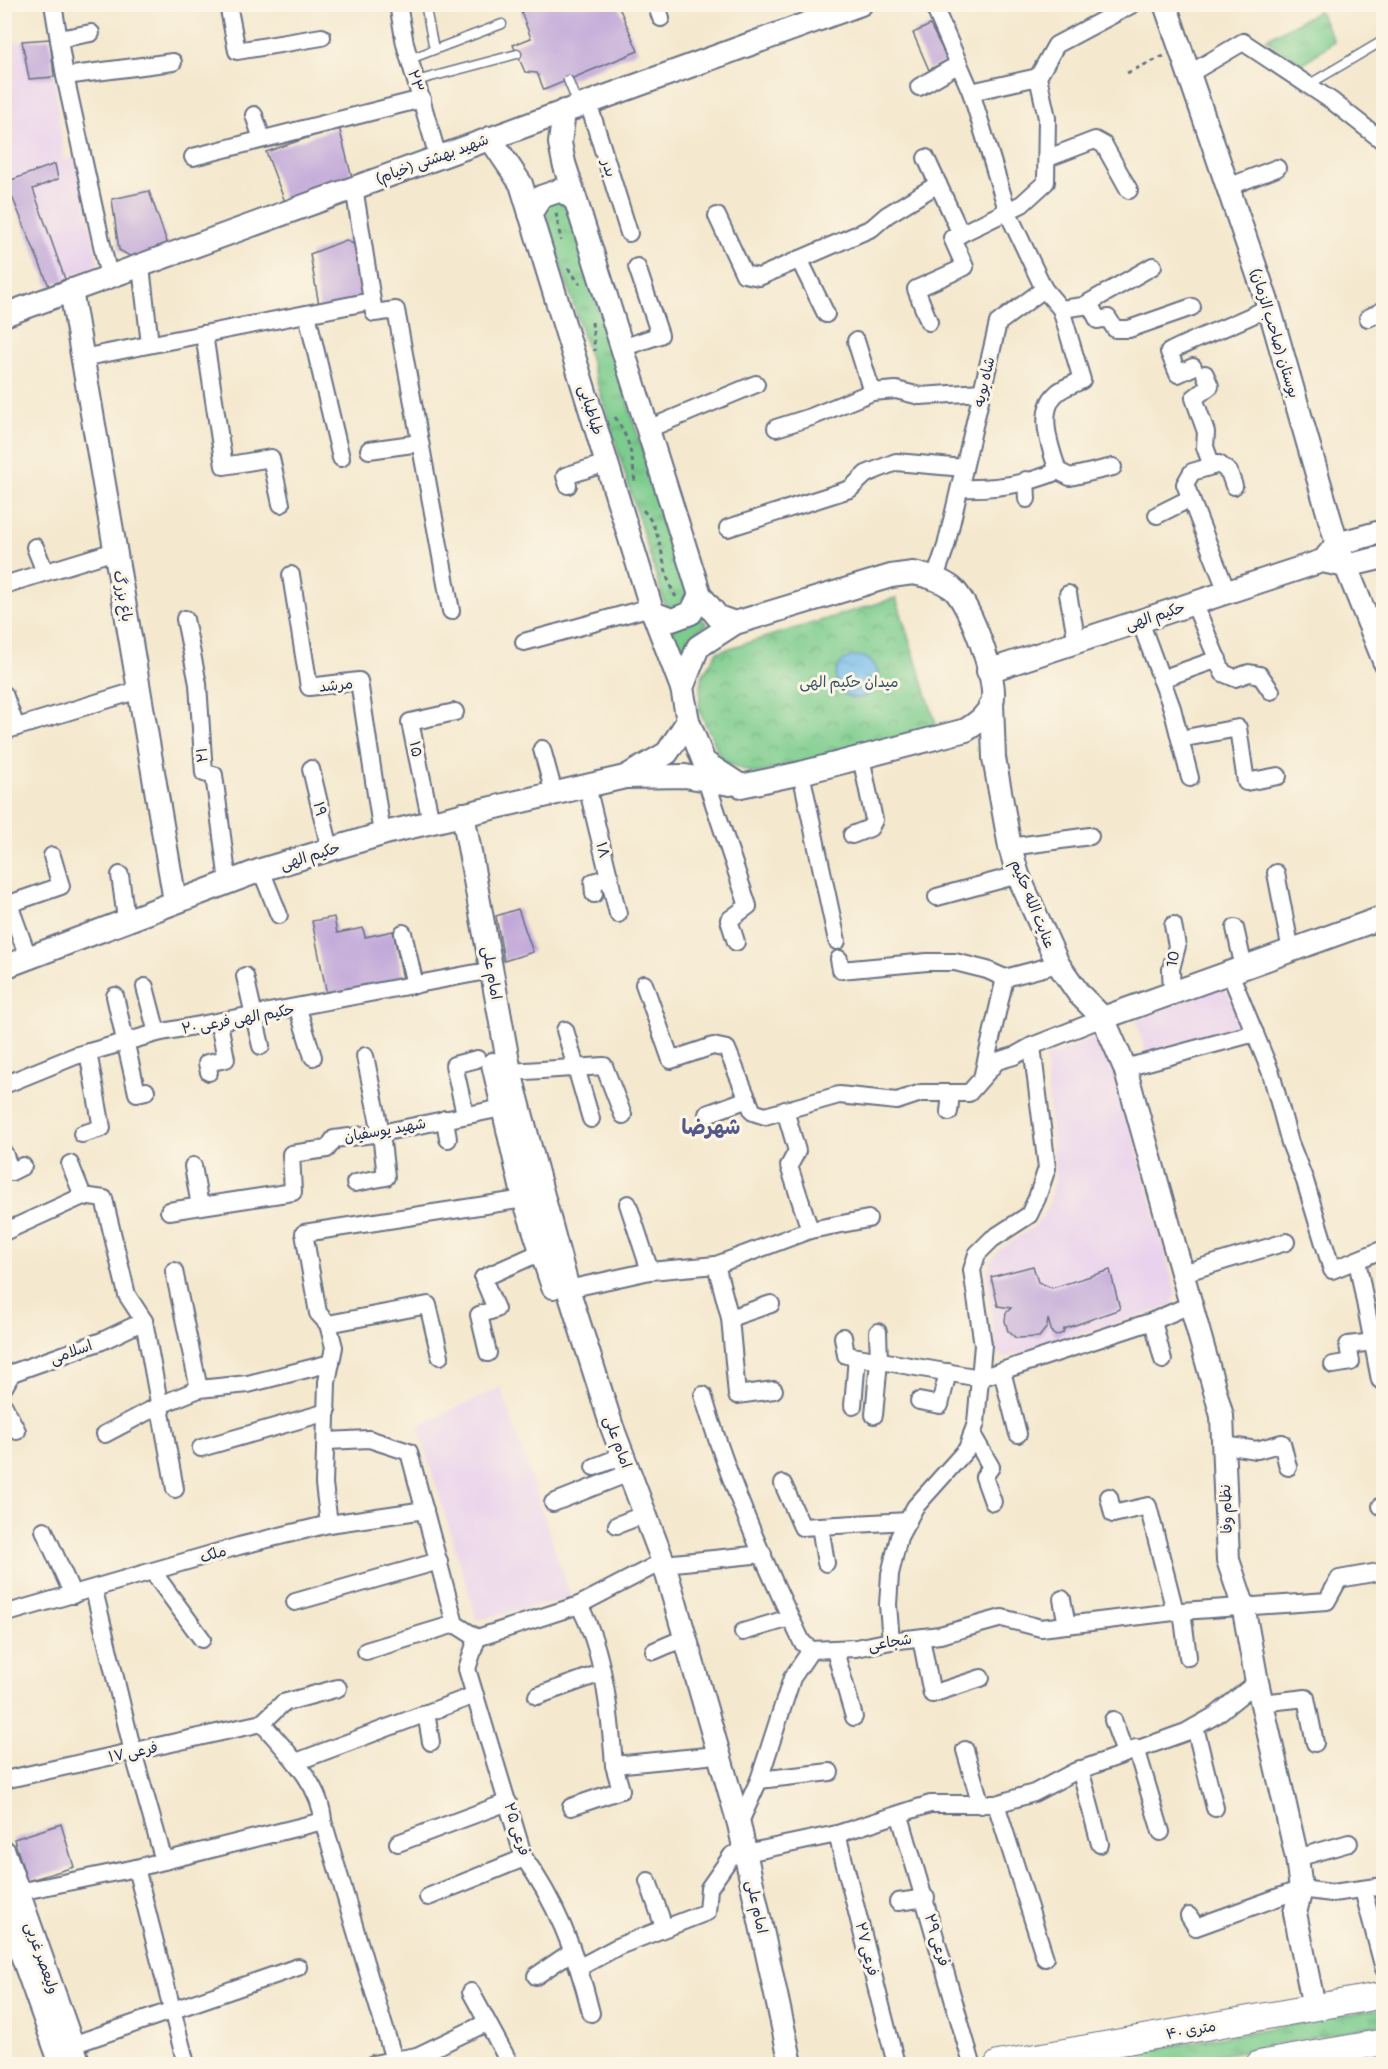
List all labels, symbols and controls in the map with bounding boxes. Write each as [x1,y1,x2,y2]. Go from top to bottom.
street label: ۲۳ [403,68,428,95]
street label: شهید بهشتی (خیام) [373,130,492,190]
street label: بدر [597,156,620,179]
street label: بوستان (صاحب الزمان) [1246,266,1303,400]
street label: شاه بویه [969,355,999,409]
street label: طباطبایی [574,383,607,437]
street label: باغ بزرگ [109,569,136,623]
street label: حکیم الهی [1123,598,1188,637]
park label: میدان حکیم الهی [799,673,899,694]
street label: مرشد [318,674,354,697]
street label: ۱۵ [405,739,426,759]
street label: ۲۱ [193,747,212,763]
street label: ۱۹ [309,800,330,819]
street label: حکیم الهی [278,838,343,877]
street label: ۱۸ [591,840,614,860]
street label: عنایت الله حکیم [1004,857,1059,952]
street label: امام علی [476,945,506,1002]
street label: 10 [1163,949,1184,969]
street label: حکیم الهی فرعی ۲۰ [180,1000,296,1041]
street label: شهید یوسفیان [342,1114,428,1147]
district label: شهرضا [682,1114,740,1141]
street label: اسلامی [47,1336,95,1369]
street label: امام علی [598,1414,636,1471]
street label: نظام وفا [1216,1484,1238,1534]
street label: ملک [198,1541,229,1567]
street label: شجاعی [867,1630,913,1655]
street label: فرعی ۱۷ [107,1738,160,1767]
street label: فرعی ۲۵ [499,1800,534,1858]
street label: امام علی [741,1879,771,1936]
street label: فرعی ۲۹ [920,1912,953,1969]
street label: ولیعصر غربی [20,1920,63,1997]
street label: فرعی ۲۷ [851,1920,882,1978]
street label: ۴۰ متری [1165,2017,1217,2044]

